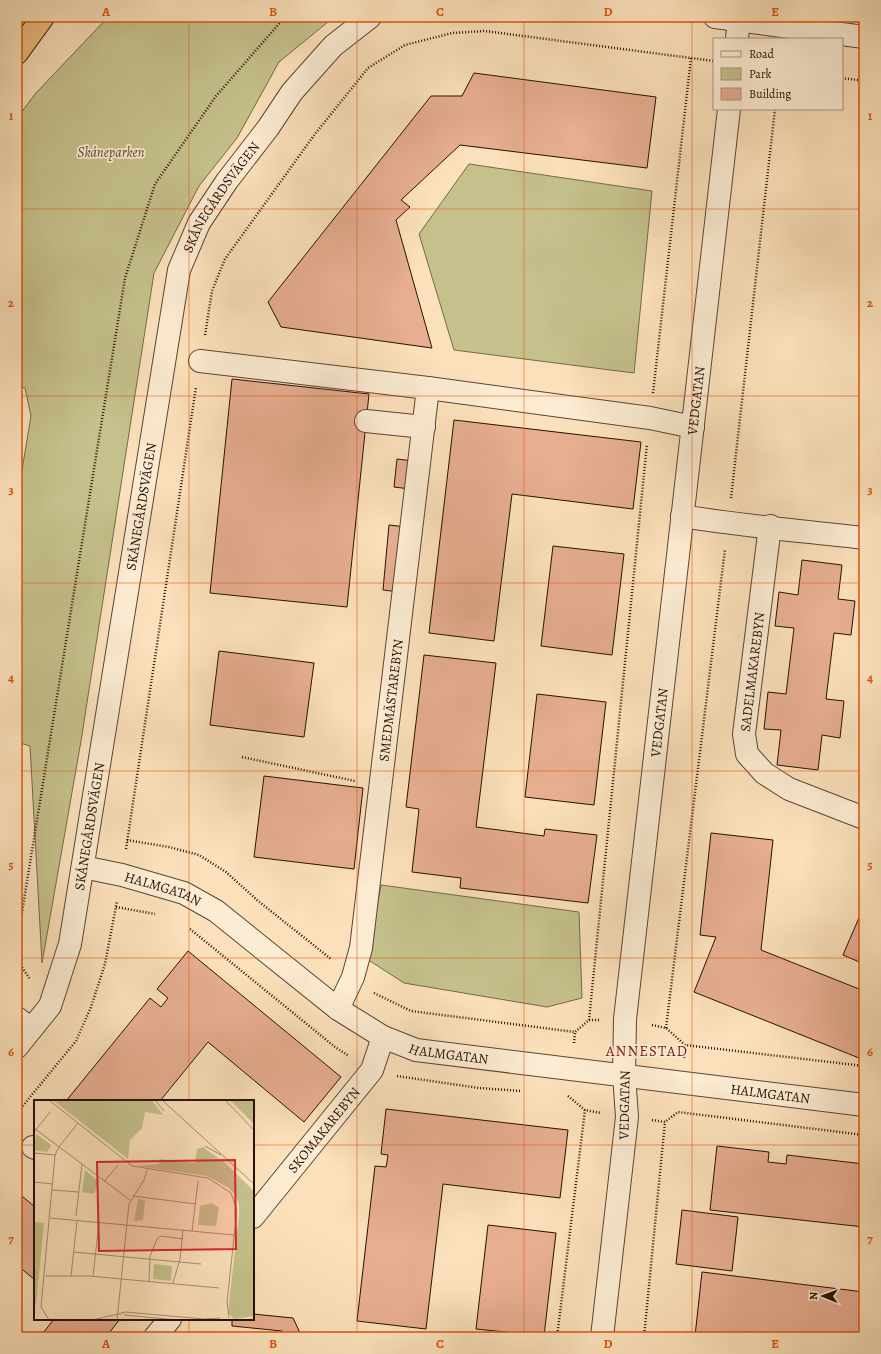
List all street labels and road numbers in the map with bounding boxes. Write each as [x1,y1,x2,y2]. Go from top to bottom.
street label: SKÅNEGÅRDSVÄGEN [178,138,264,256]
street label: VEDGATAN [683,365,710,437]
street label: SKÅNEGÅRDSVÄGEN [122,441,161,572]
street label: SADELMAKAREBYN [736,611,769,733]
street label: SMEDMÄSTAREBYN [374,638,408,763]
street label: VEDGATAN [646,687,673,759]
street label: SKÅNEGÅRDSVÄGEN [70,761,109,892]
street label: HALMGATAN [122,867,205,911]
street label: HALMGATAN [406,1039,490,1069]
street label: VEDGATAN [614,1070,635,1141]
street label: HALMGATAN [729,1080,811,1108]
street label: SKOMAKAREBYN [283,1083,364,1177]

